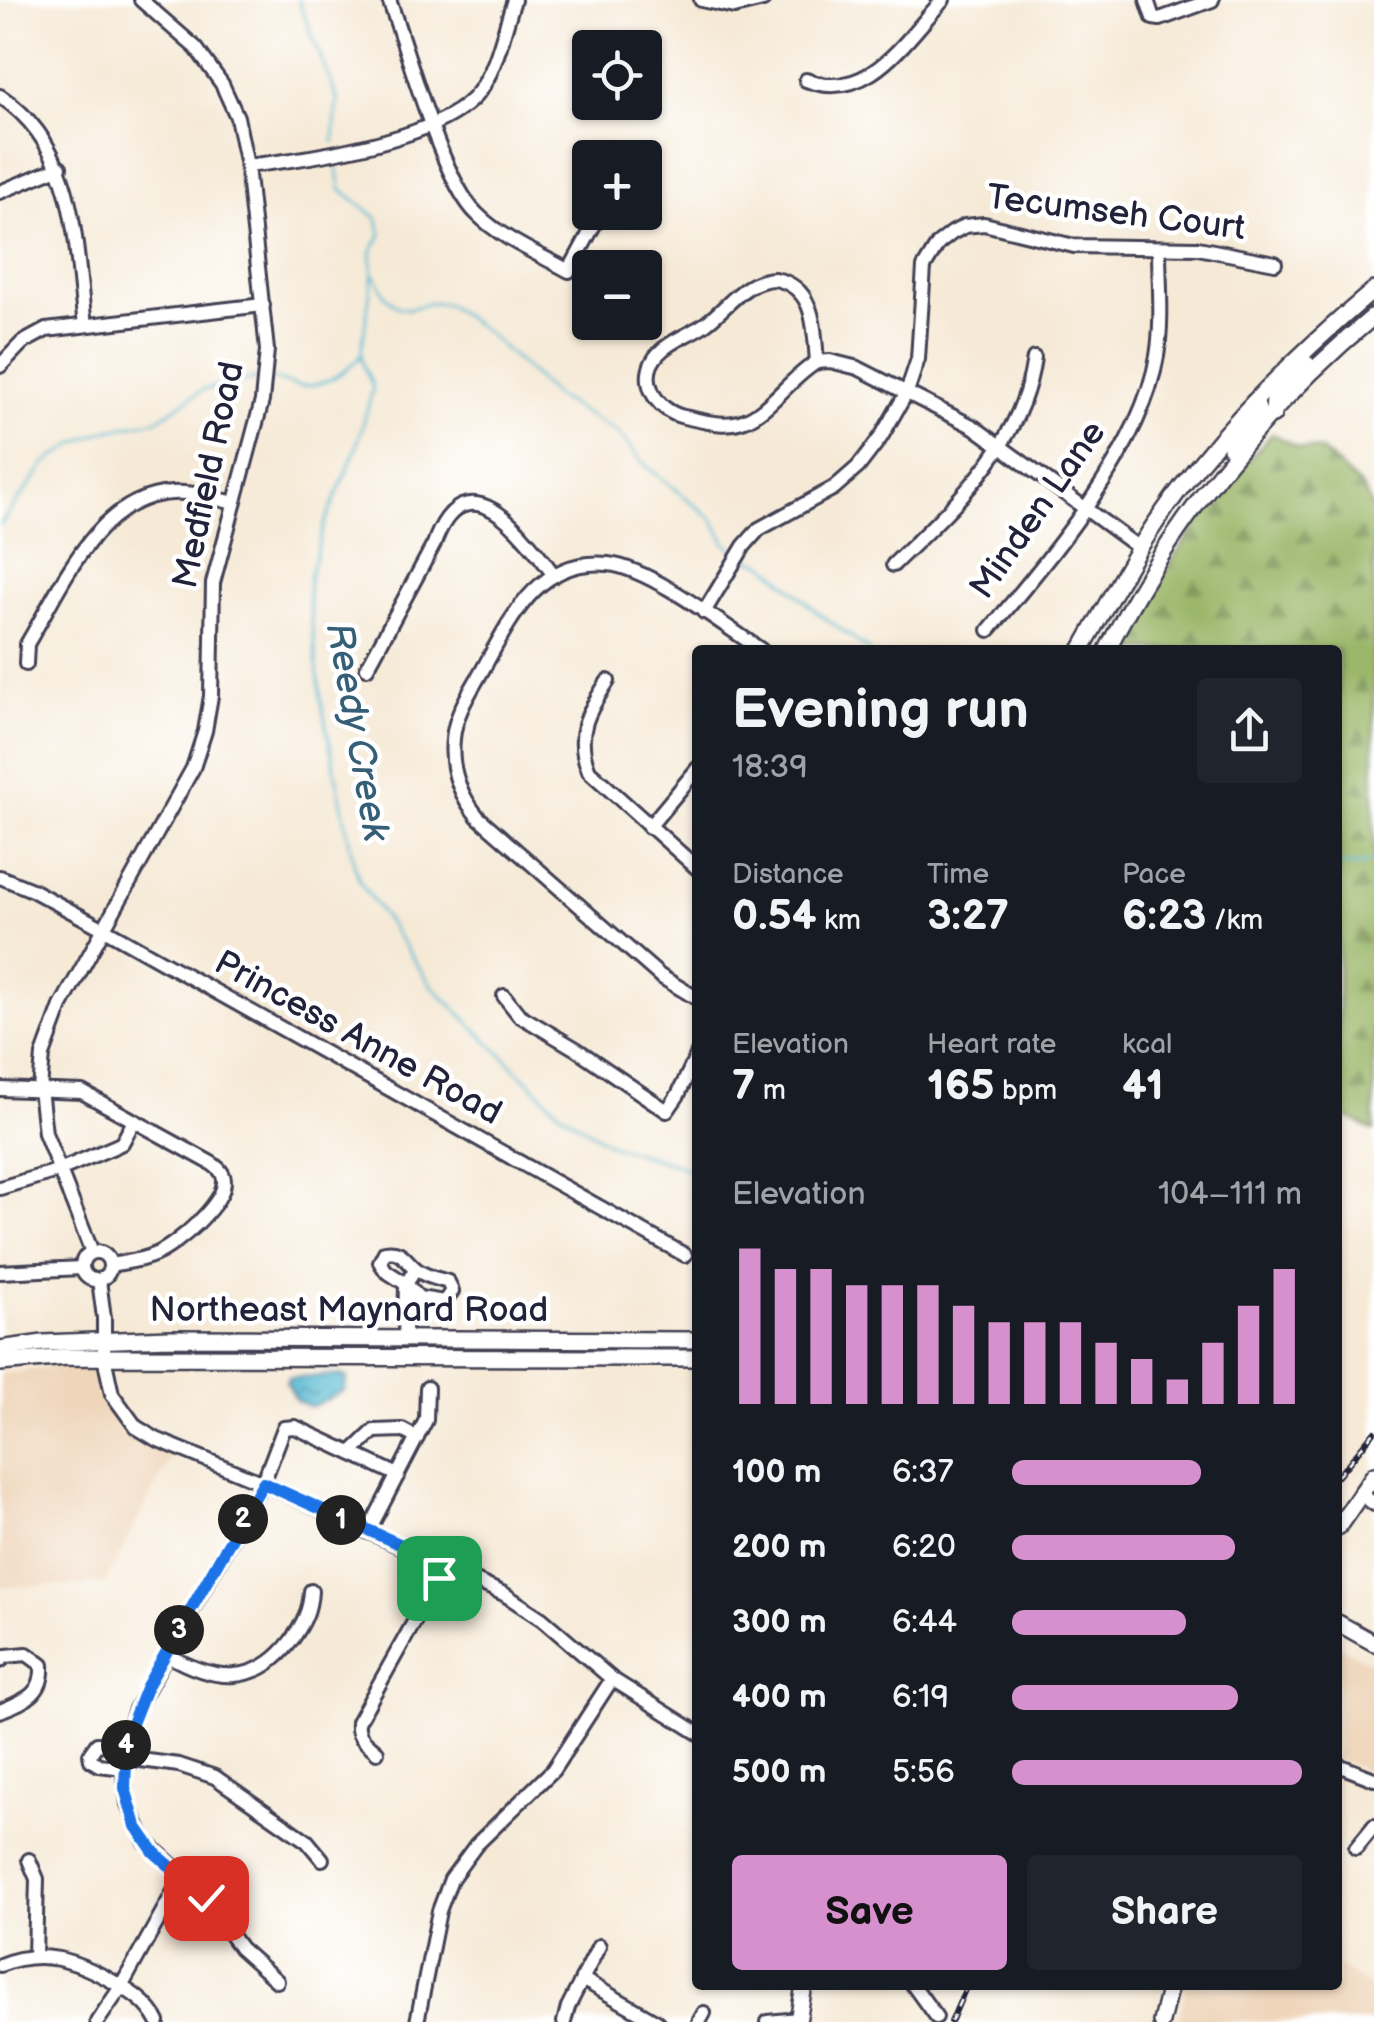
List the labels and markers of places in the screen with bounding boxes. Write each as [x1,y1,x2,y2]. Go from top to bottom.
pin: 2 [218,1494,268,1544]
pin: 1 [316,1495,366,1545]
pin [397,1536,482,1621]
pin: 3 [154,1605,204,1655]
pin: 4 [101,1720,151,1770]
pin [164,1856,249,1941]

